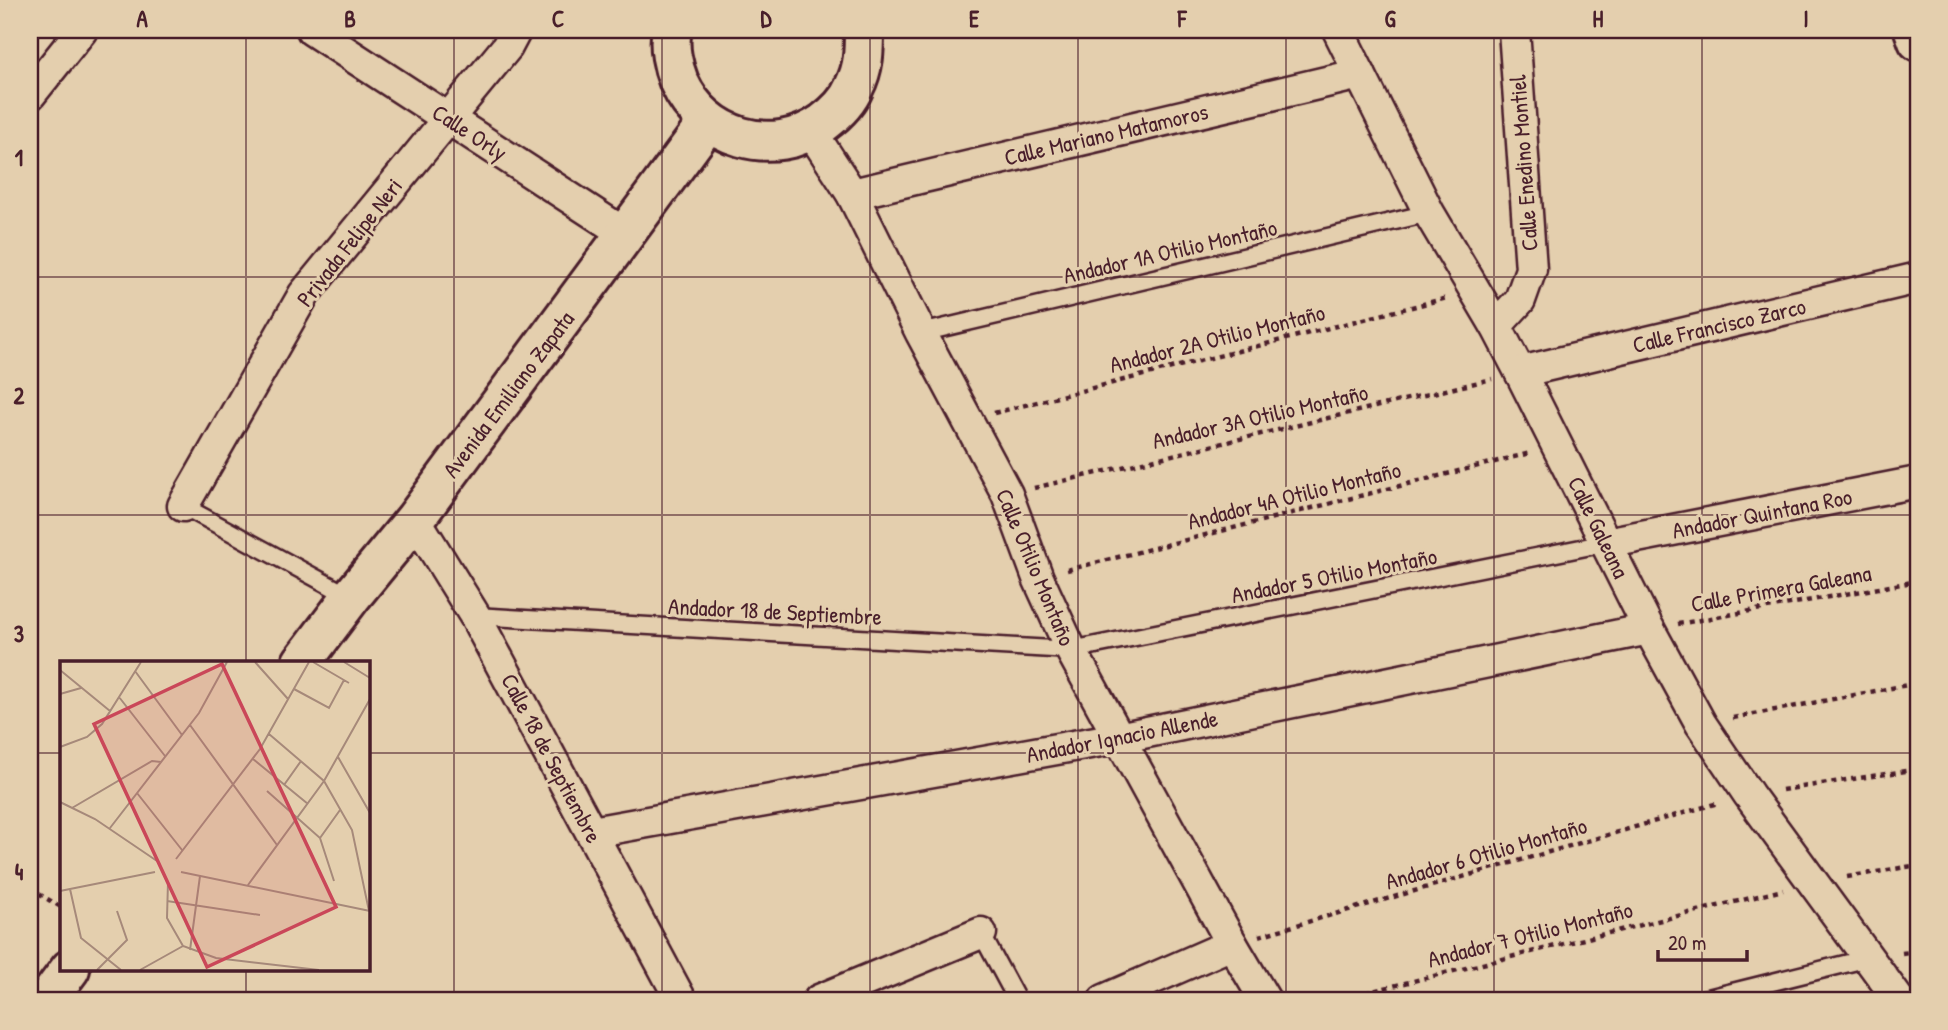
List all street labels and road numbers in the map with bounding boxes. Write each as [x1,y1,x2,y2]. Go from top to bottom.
street label: Calle Enedino Montiel [1501,73,1545,252]
street label: Calle Mariano Matamoros [1001,95,1211,173]
street label: Calle Orly [427,96,514,168]
street label: Privada Felipe Neri [289,171,409,313]
street label: Andador 1A Otilio Montaño [1060,211,1280,291]
street label: Calle Francisco Zarco [1629,290,1809,360]
street label: Andador 2A Otilio Montaño [1106,296,1328,380]
street label: Avenida Emiliano Zapata [435,304,581,484]
street label: Andador 3A Otilio Montaño [1149,376,1371,456]
street label: Andador 4A Otilio Montaño [1184,453,1404,537]
street label: Calle Galeana [1561,471,1637,583]
street label: Andador Quintana Roo [1670,480,1854,546]
street label: Calle Otilio Montaño [989,484,1083,650]
street label: Andador 5 Otilio Montaño [1229,540,1439,610]
street label: Calle Primera Galeana [1688,557,1874,619]
street label: Andador 18 de Septiembre [667,590,883,632]
street label: Calle 18 de Septiembre [494,668,610,848]
street label: Andador Ignacio Allende [1024,702,1220,770]
street label: Andador 6 Otilio Montaño [1382,809,1590,897]
street label: Andador 7 Otilio Montaño [1424,894,1636,974]

